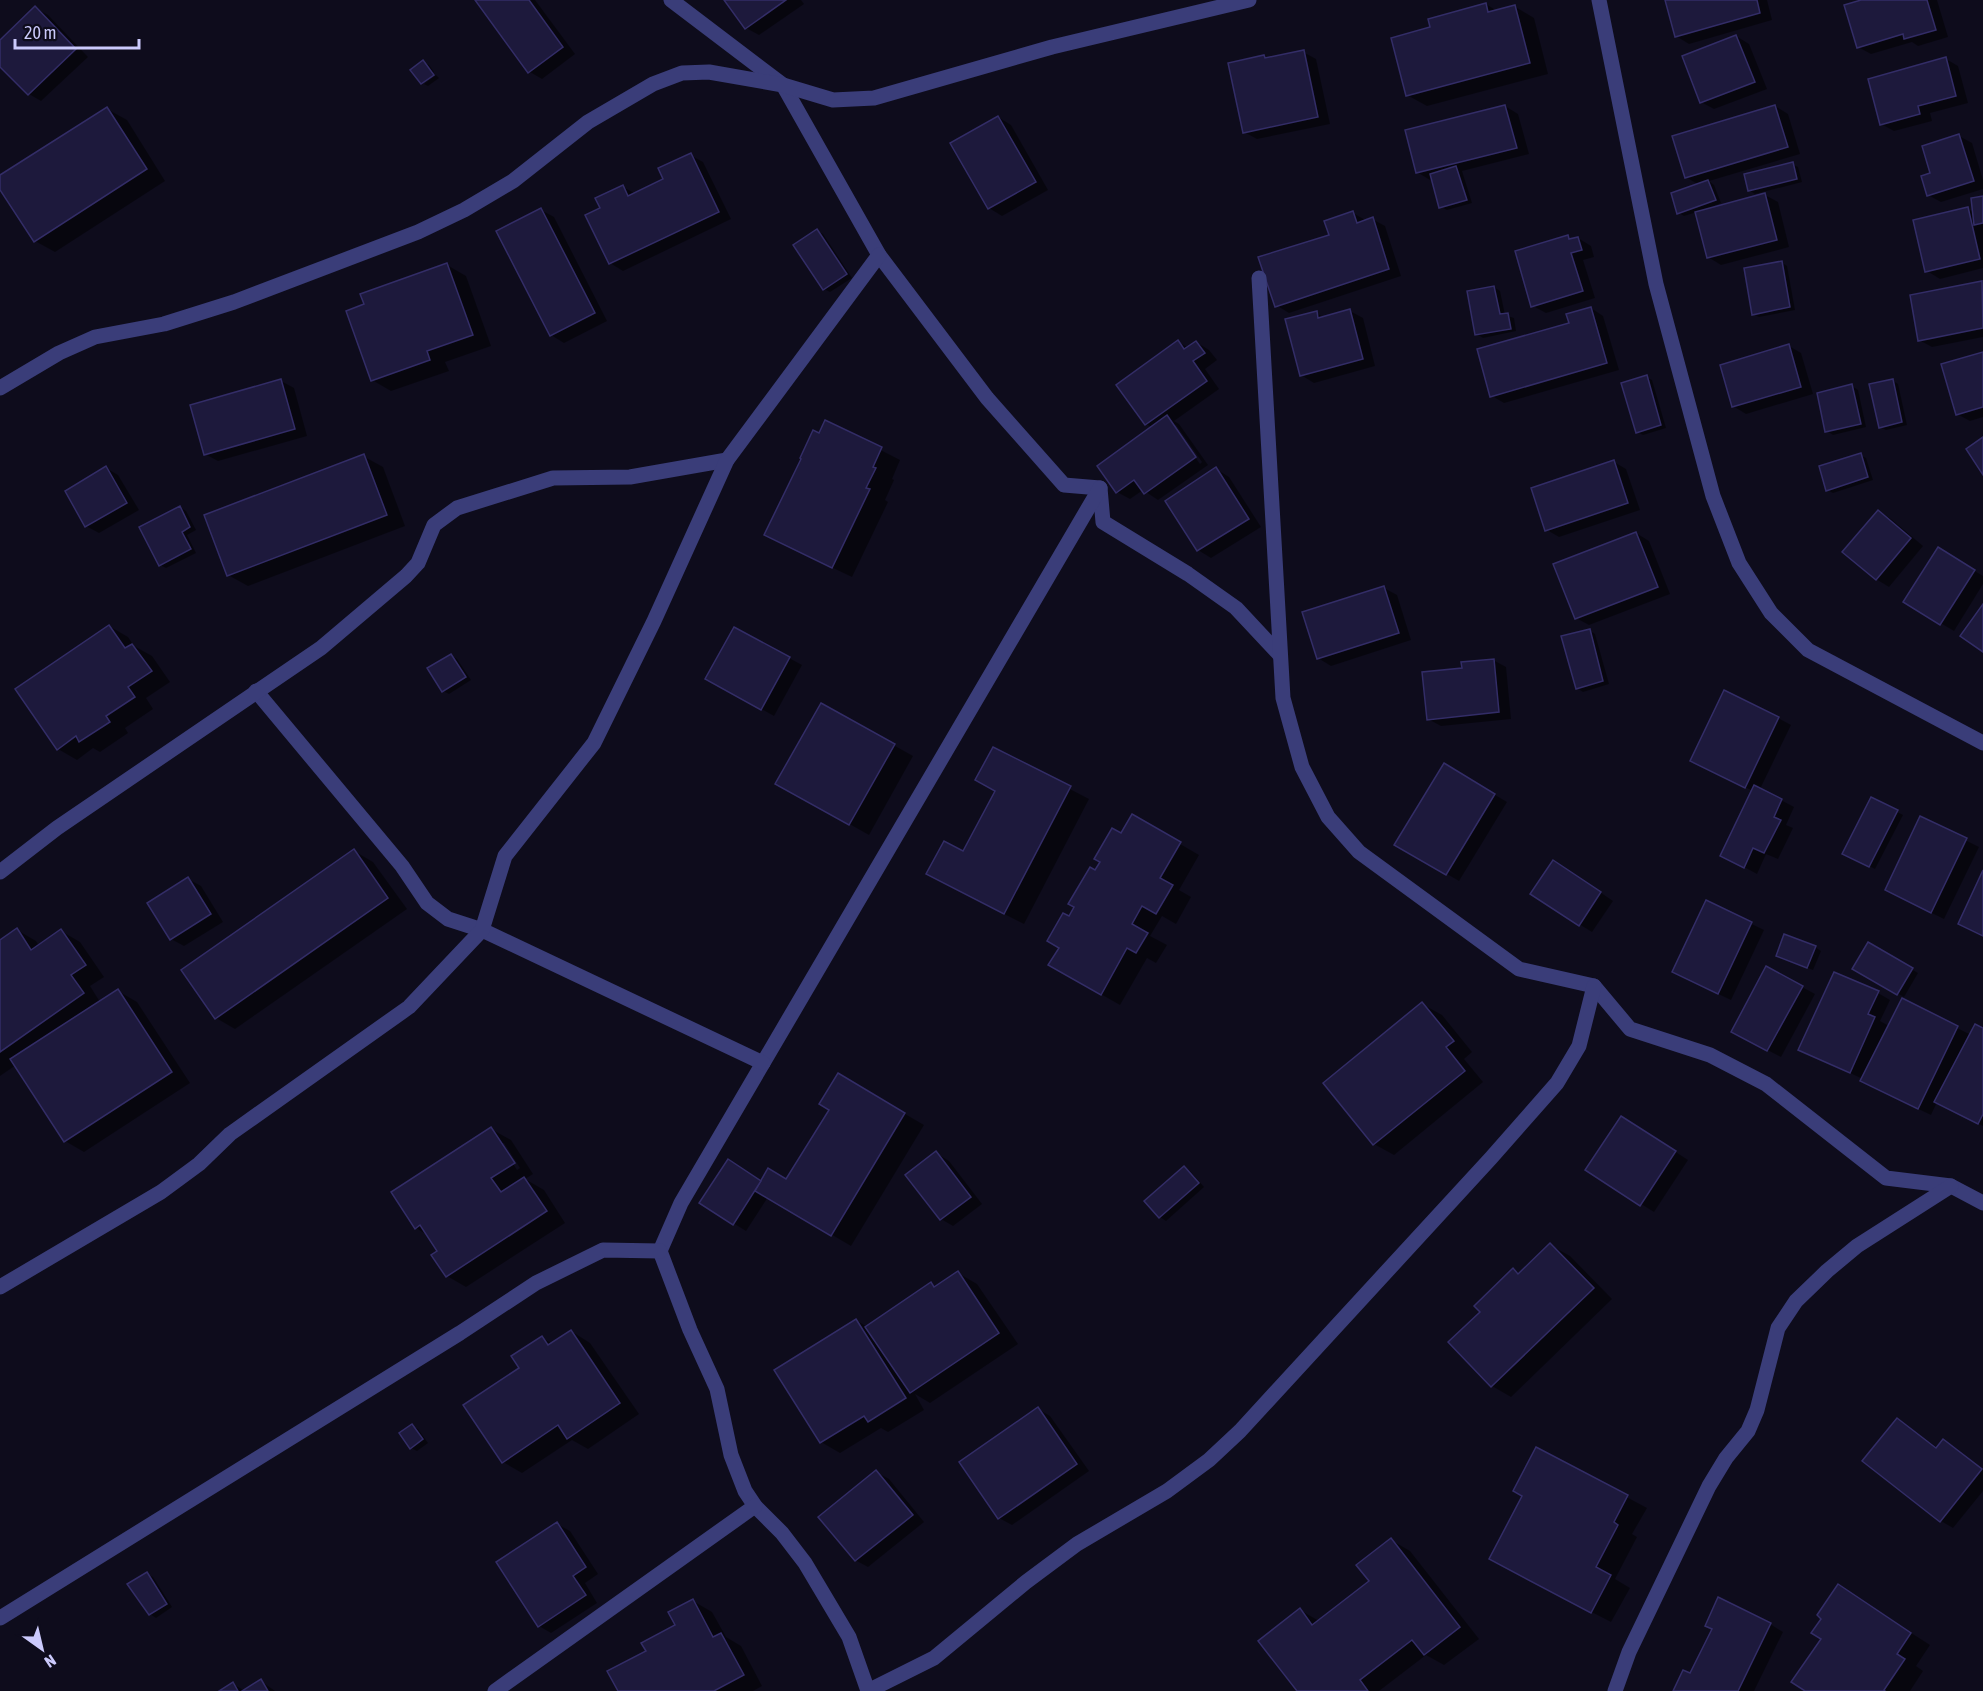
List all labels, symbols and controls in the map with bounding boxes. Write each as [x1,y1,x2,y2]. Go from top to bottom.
scale bar [15,12,140,50]
text: 20 m [24,22,56,43]
north arrow [12,1619,72,1679]
text: N [41,1651,59,1672]

